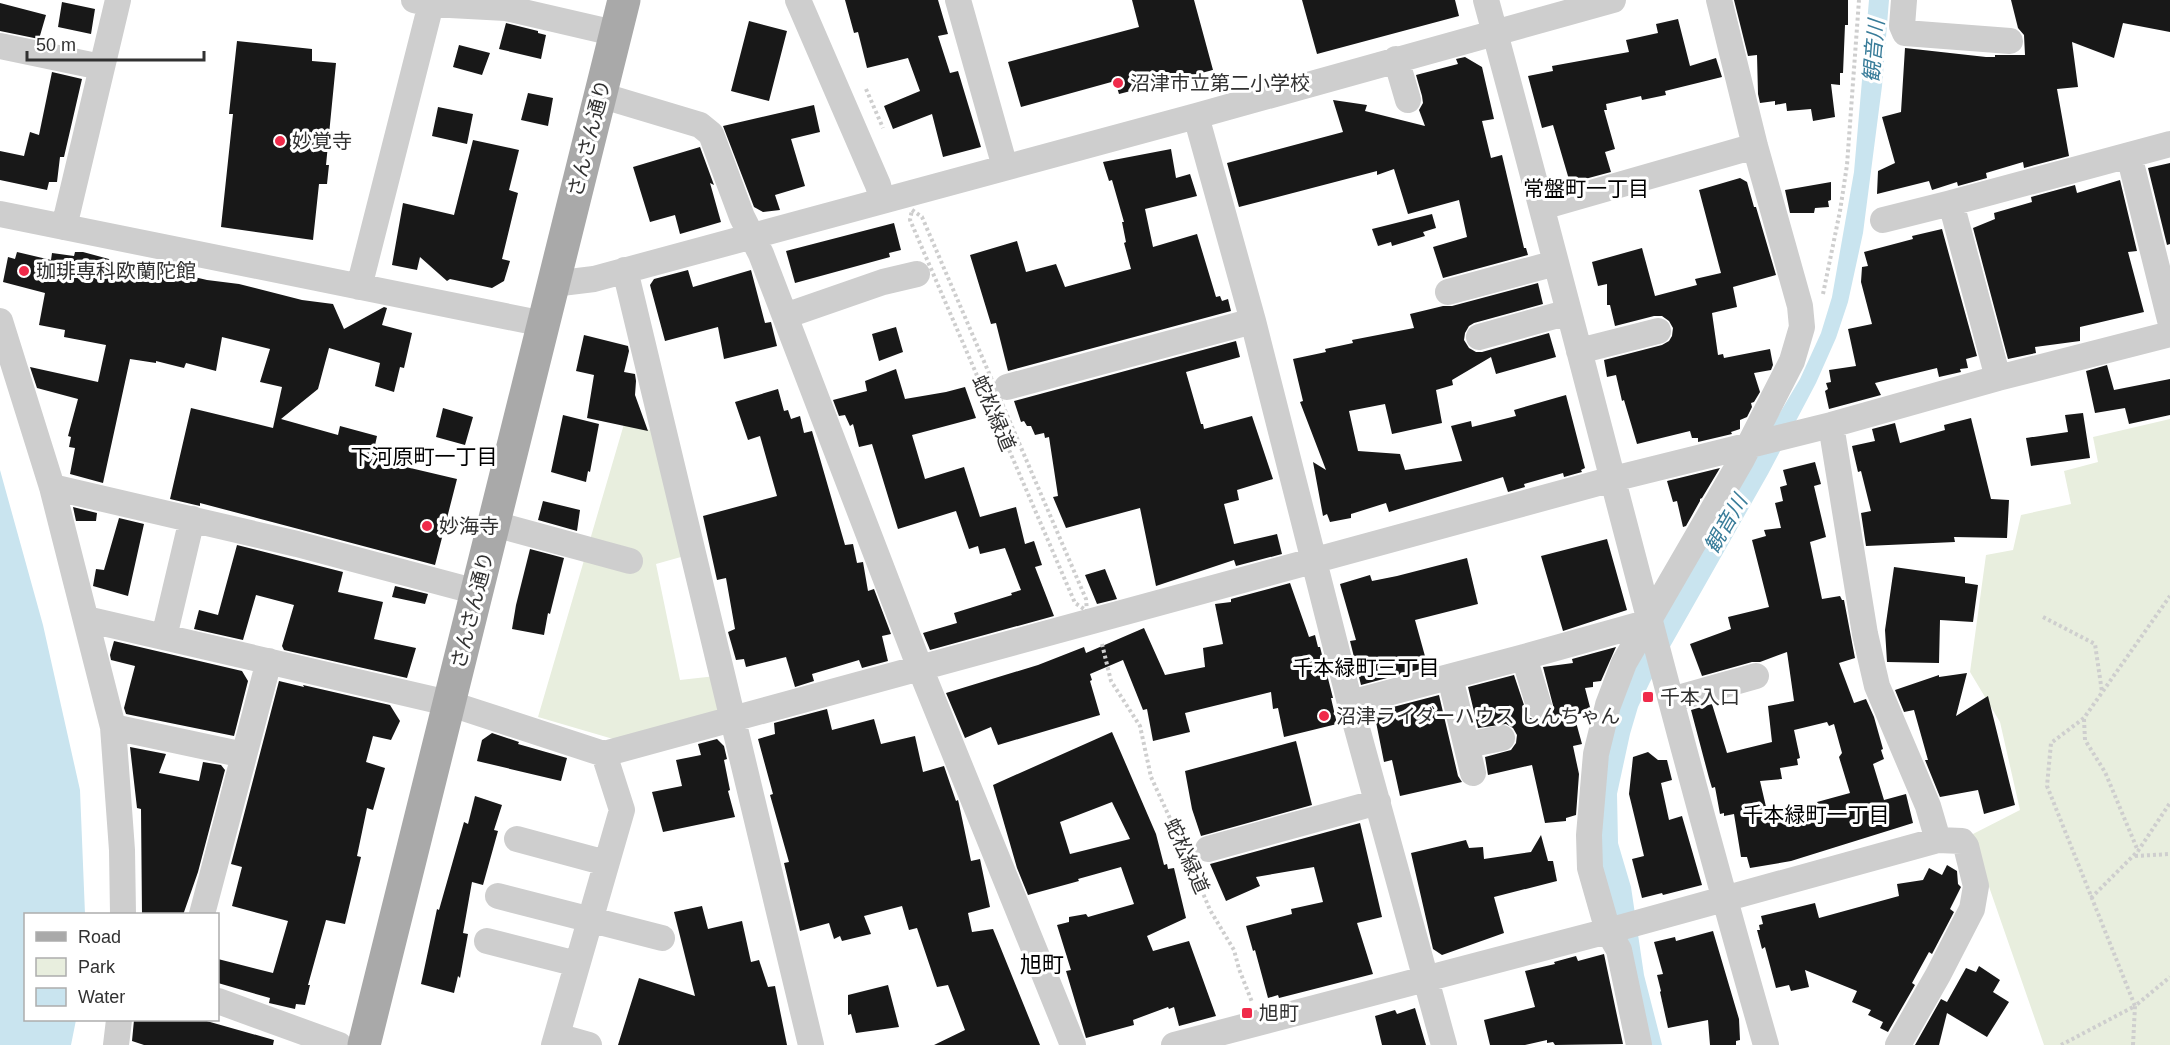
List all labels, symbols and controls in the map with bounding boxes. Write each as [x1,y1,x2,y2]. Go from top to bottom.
water label: 観音川 [1859,17,1888,83]
scale bar [27,24,204,62]
text: 50 m [36,35,76,55]
place label: 沼津市立第二小学校 [1130,72,1310,94]
marker: 沼津市立第二小学校 [1111,76,1125,90]
street label: さんさん通り [564,77,614,199]
place label: 妙覚寺 [292,130,352,152]
marker: 妙覚寺 [273,134,287,148]
district label: 常盤町一丁目 [1523,177,1649,200]
place label: 珈琲専科欧蘭陀館 [36,260,196,282]
marker: 珈琲専科欧蘭陀館 [17,264,31,278]
street label: 蛇松緑道 [968,372,1020,454]
district label: 下河原町一丁目 [351,445,498,468]
water label: 観音川 [1700,489,1752,557]
place label: 妙海寺 [439,515,499,537]
marker: 妙海寺 [420,519,434,533]
street label: さんさん通り [447,549,497,671]
district label: 千本緑町三丁目 [1293,656,1440,679]
place label: 千本入口 [1660,686,1740,708]
marker: 千本入口 [1641,690,1655,704]
place label: 沼津ライダーハウス しんちゃん [1336,705,1620,727]
marker: 沼津ライダーハウス しんちゃん [1317,709,1331,723]
district label: 千本緑町一丁目 [1743,803,1890,826]
street label: 蛇松緑道 [1161,815,1213,897]
legend [24,913,219,1021]
text: Road [78,927,121,947]
district label: 旭町 [1020,952,1064,977]
text: Park [78,957,116,977]
text: Water [78,987,125,1007]
place label: 旭町 [1259,1002,1299,1024]
marker: 旭町 [1240,1006,1254,1020]

